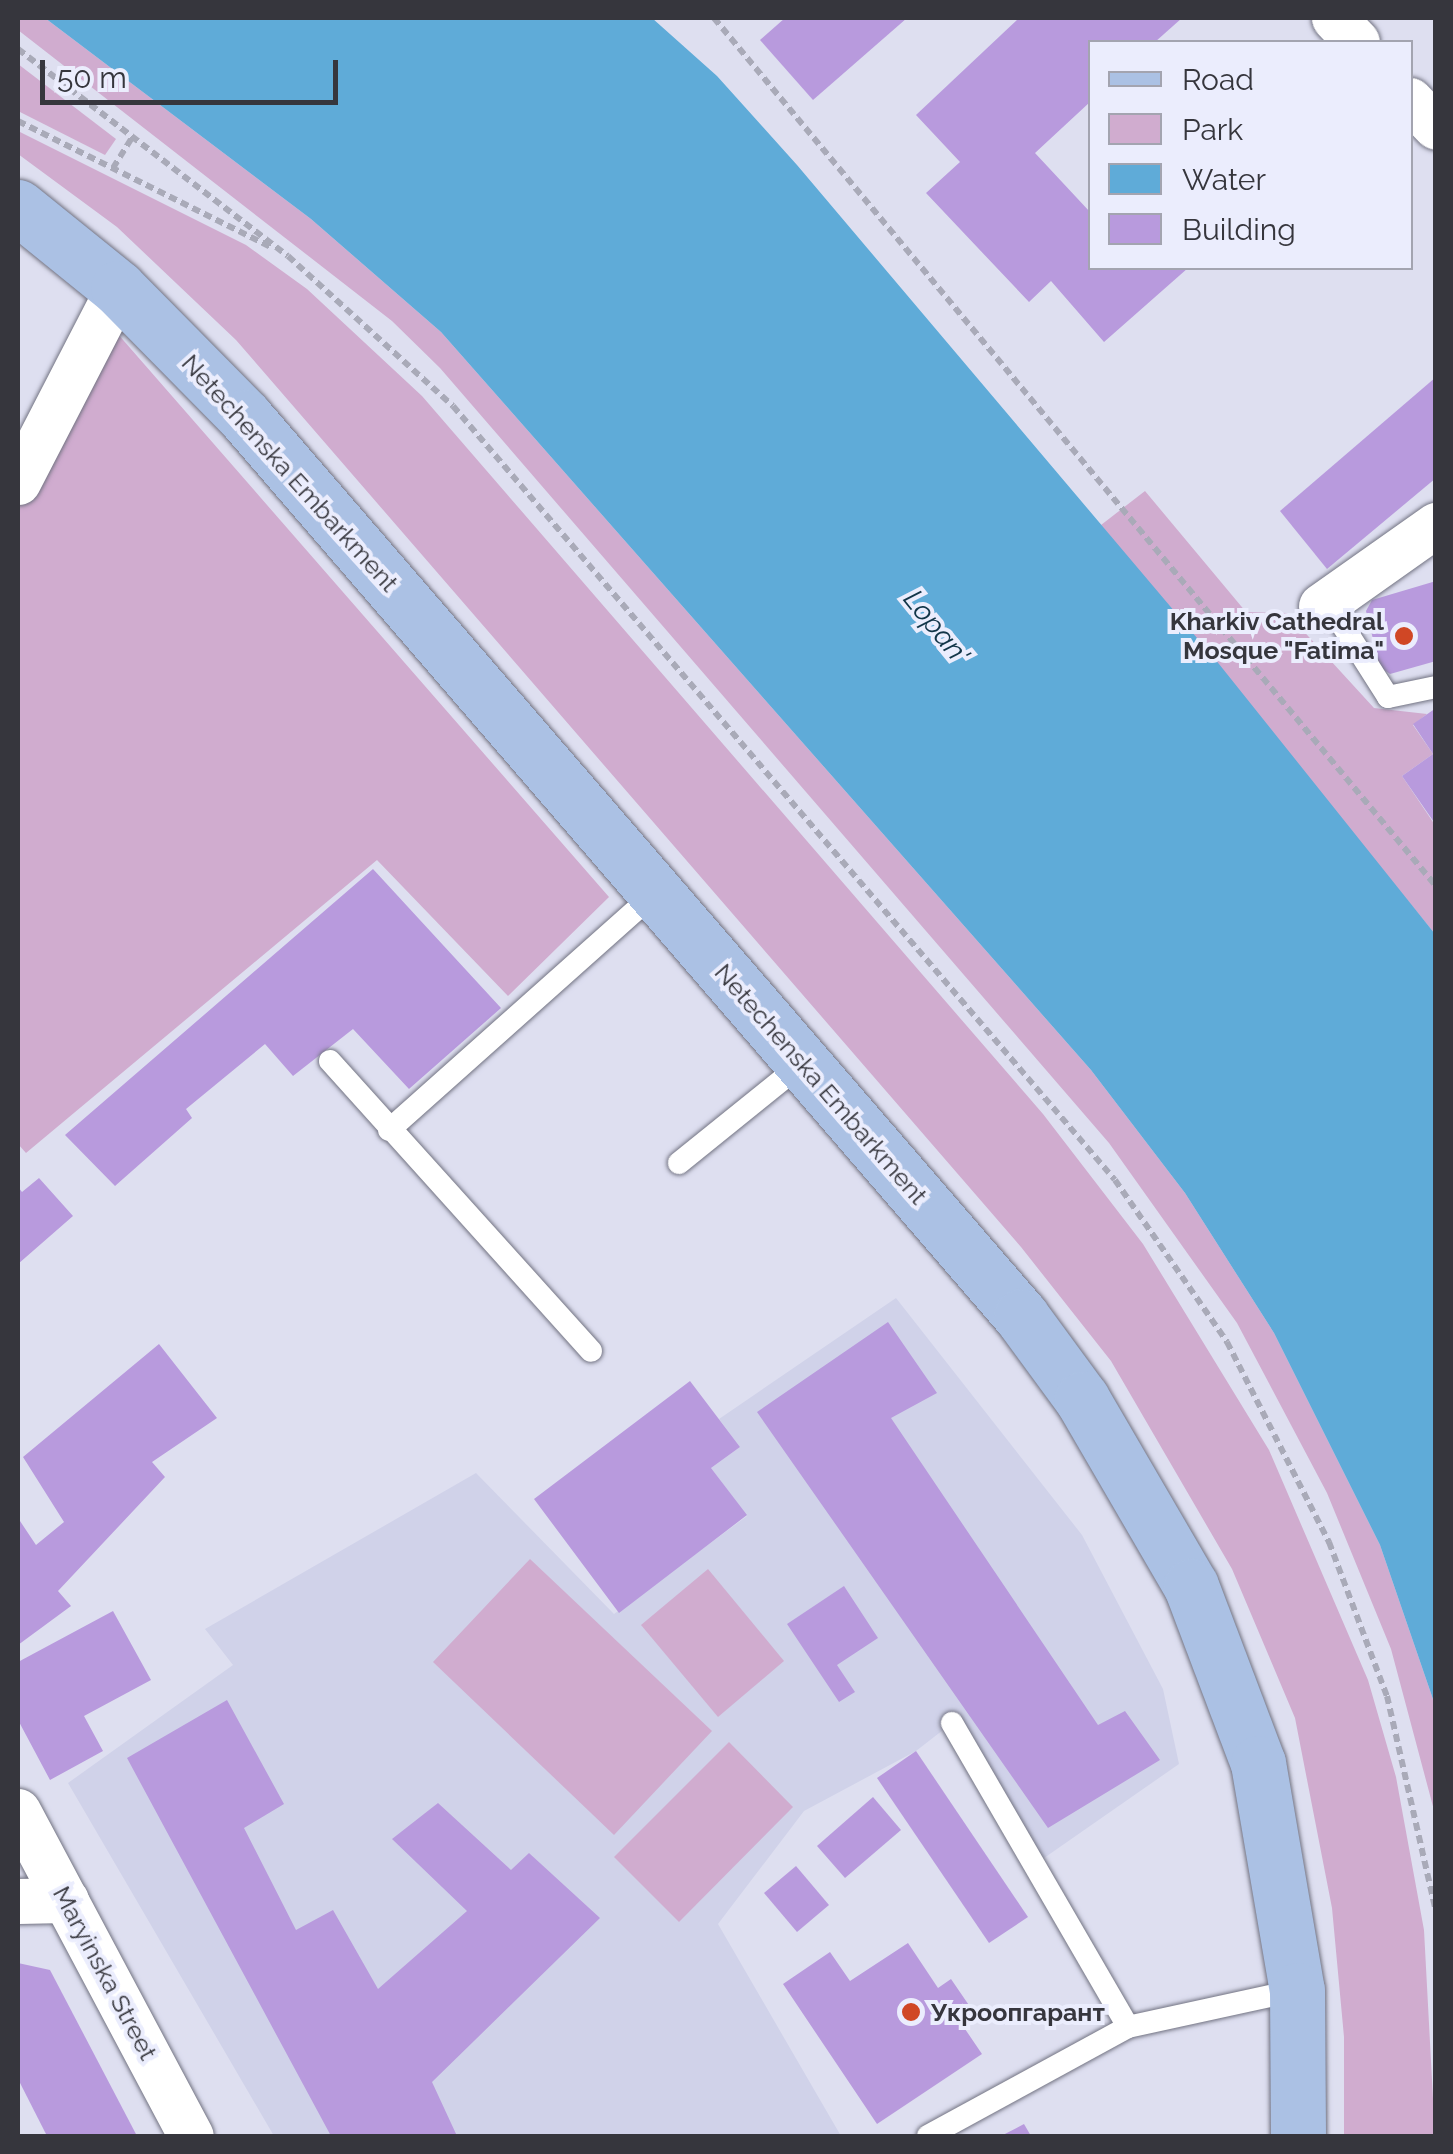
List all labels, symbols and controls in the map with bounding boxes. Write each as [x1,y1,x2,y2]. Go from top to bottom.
scale bar [45,40,342,102]
legend [1088,40,1413,270]
text: 50 m [57,60,127,95]
text: Road [1182,62,1254,97]
text: Park [1182,112,1243,147]
text: Water [1182,162,1266,197]
text: Building [1182,212,1296,247]
street label: Netechenska Embarkment [175,348,405,598]
water label: Lopan' [896,583,976,671]
place label: Kharkiv Cathedral Mosque "Fatima" [1169,607,1384,666]
marker: Kharkiv Cathedral Mosque "Fatima" [1393,625,1415,647]
street label: Netechenska Embarkment [708,958,934,1210]
street label: Maryinska Street [47,1881,163,2065]
place label: Укроопгарант [931,1997,1105,2027]
marker: Укроопгарант [900,2001,922,2023]

